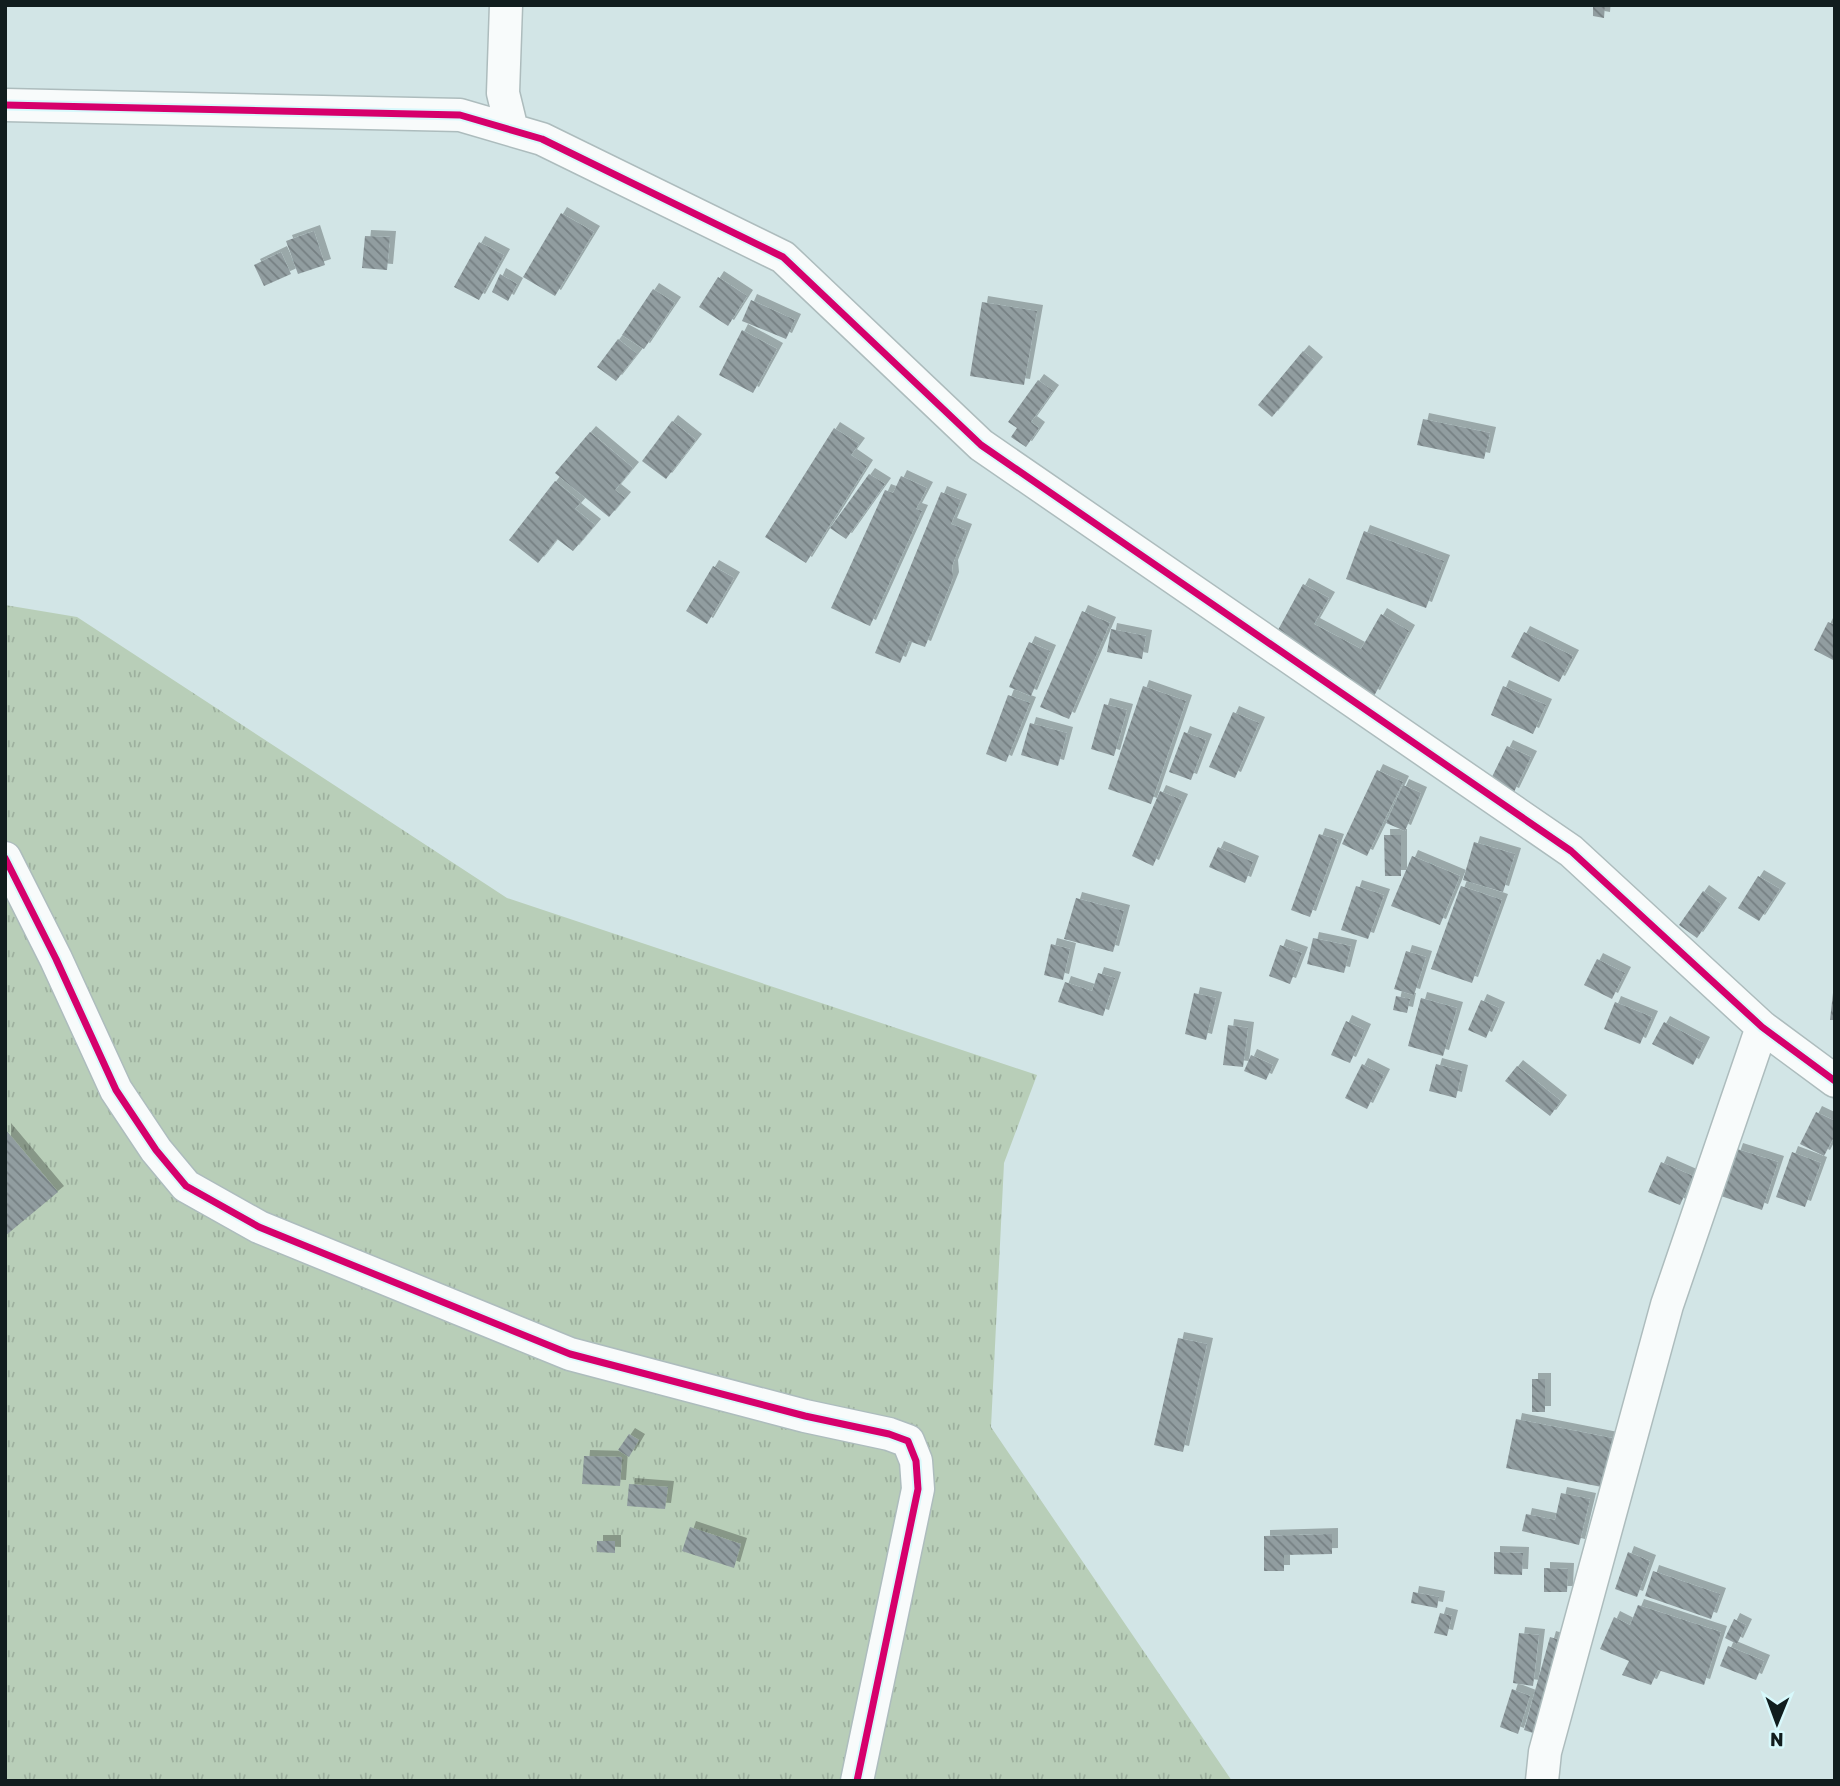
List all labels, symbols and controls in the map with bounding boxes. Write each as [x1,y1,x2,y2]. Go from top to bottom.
north arrow [1742,1688,1812,1758]
text: N [1770,1728,1784,1751]

